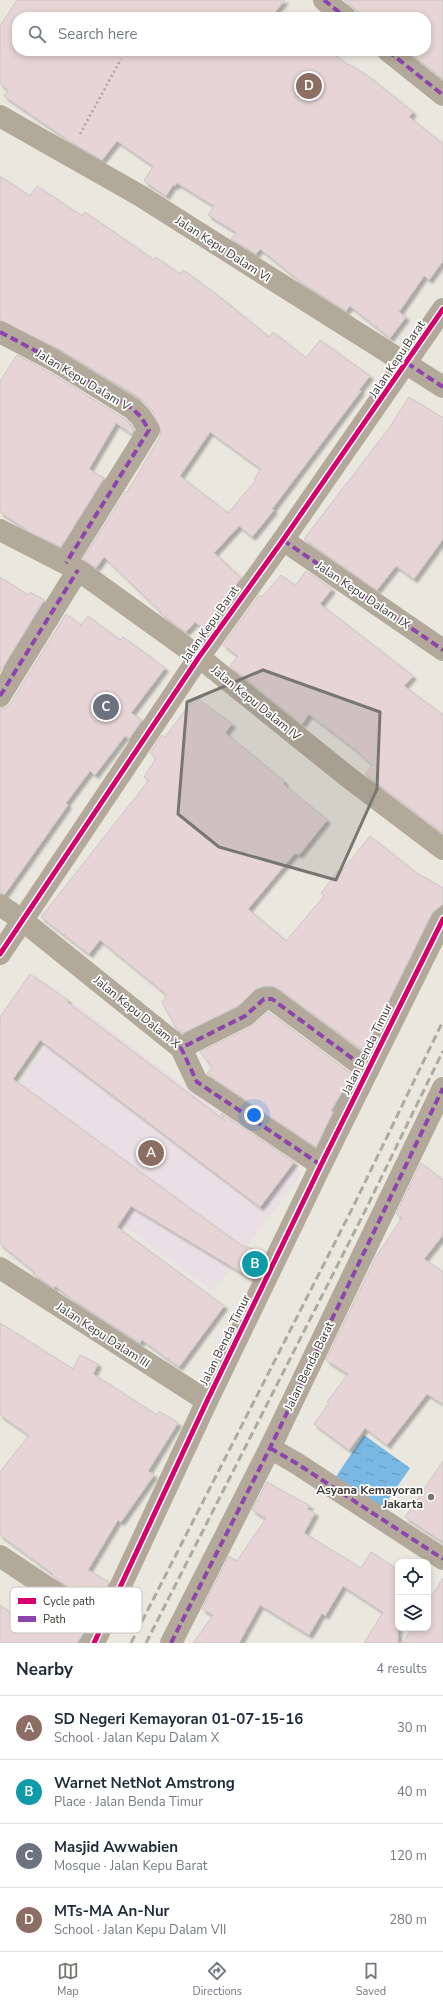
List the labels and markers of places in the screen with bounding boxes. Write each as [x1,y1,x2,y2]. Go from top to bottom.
pin: D [296,71,322,101]
pin: C [93,692,119,722]
pin: A [138,1138,164,1168]
pin: B [242,1249,268,1279]
place label: Asyana Kemayoran Jakarta [316,1482,423,1512]
marker: Asyana Kemayoran Jakarta [426,1492,436,1502]

